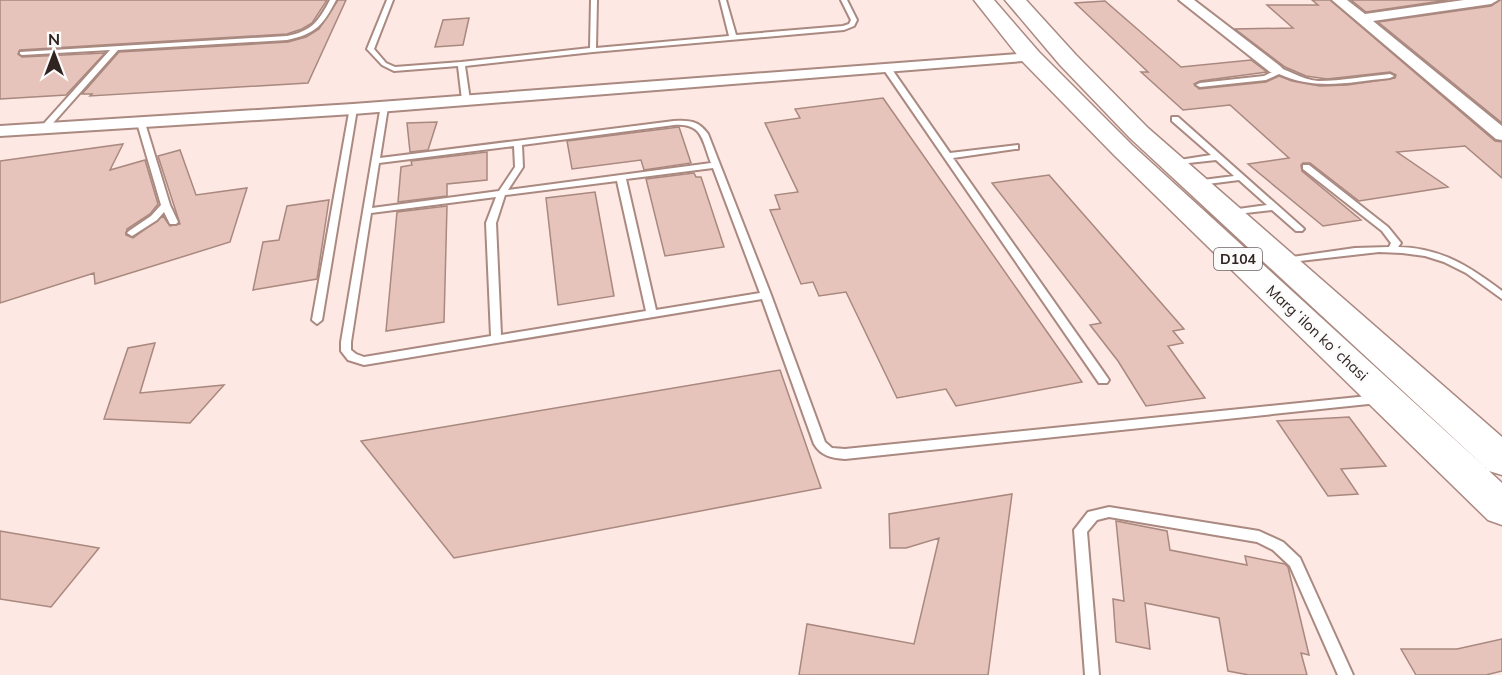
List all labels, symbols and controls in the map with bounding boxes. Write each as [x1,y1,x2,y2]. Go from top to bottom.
north arrow [24,24,84,84]
text: N [48,29,60,49]
road number: D104 [1214,248,1262,270]
street label: Margʻilon koʻchasi [1263,281,1372,385]

